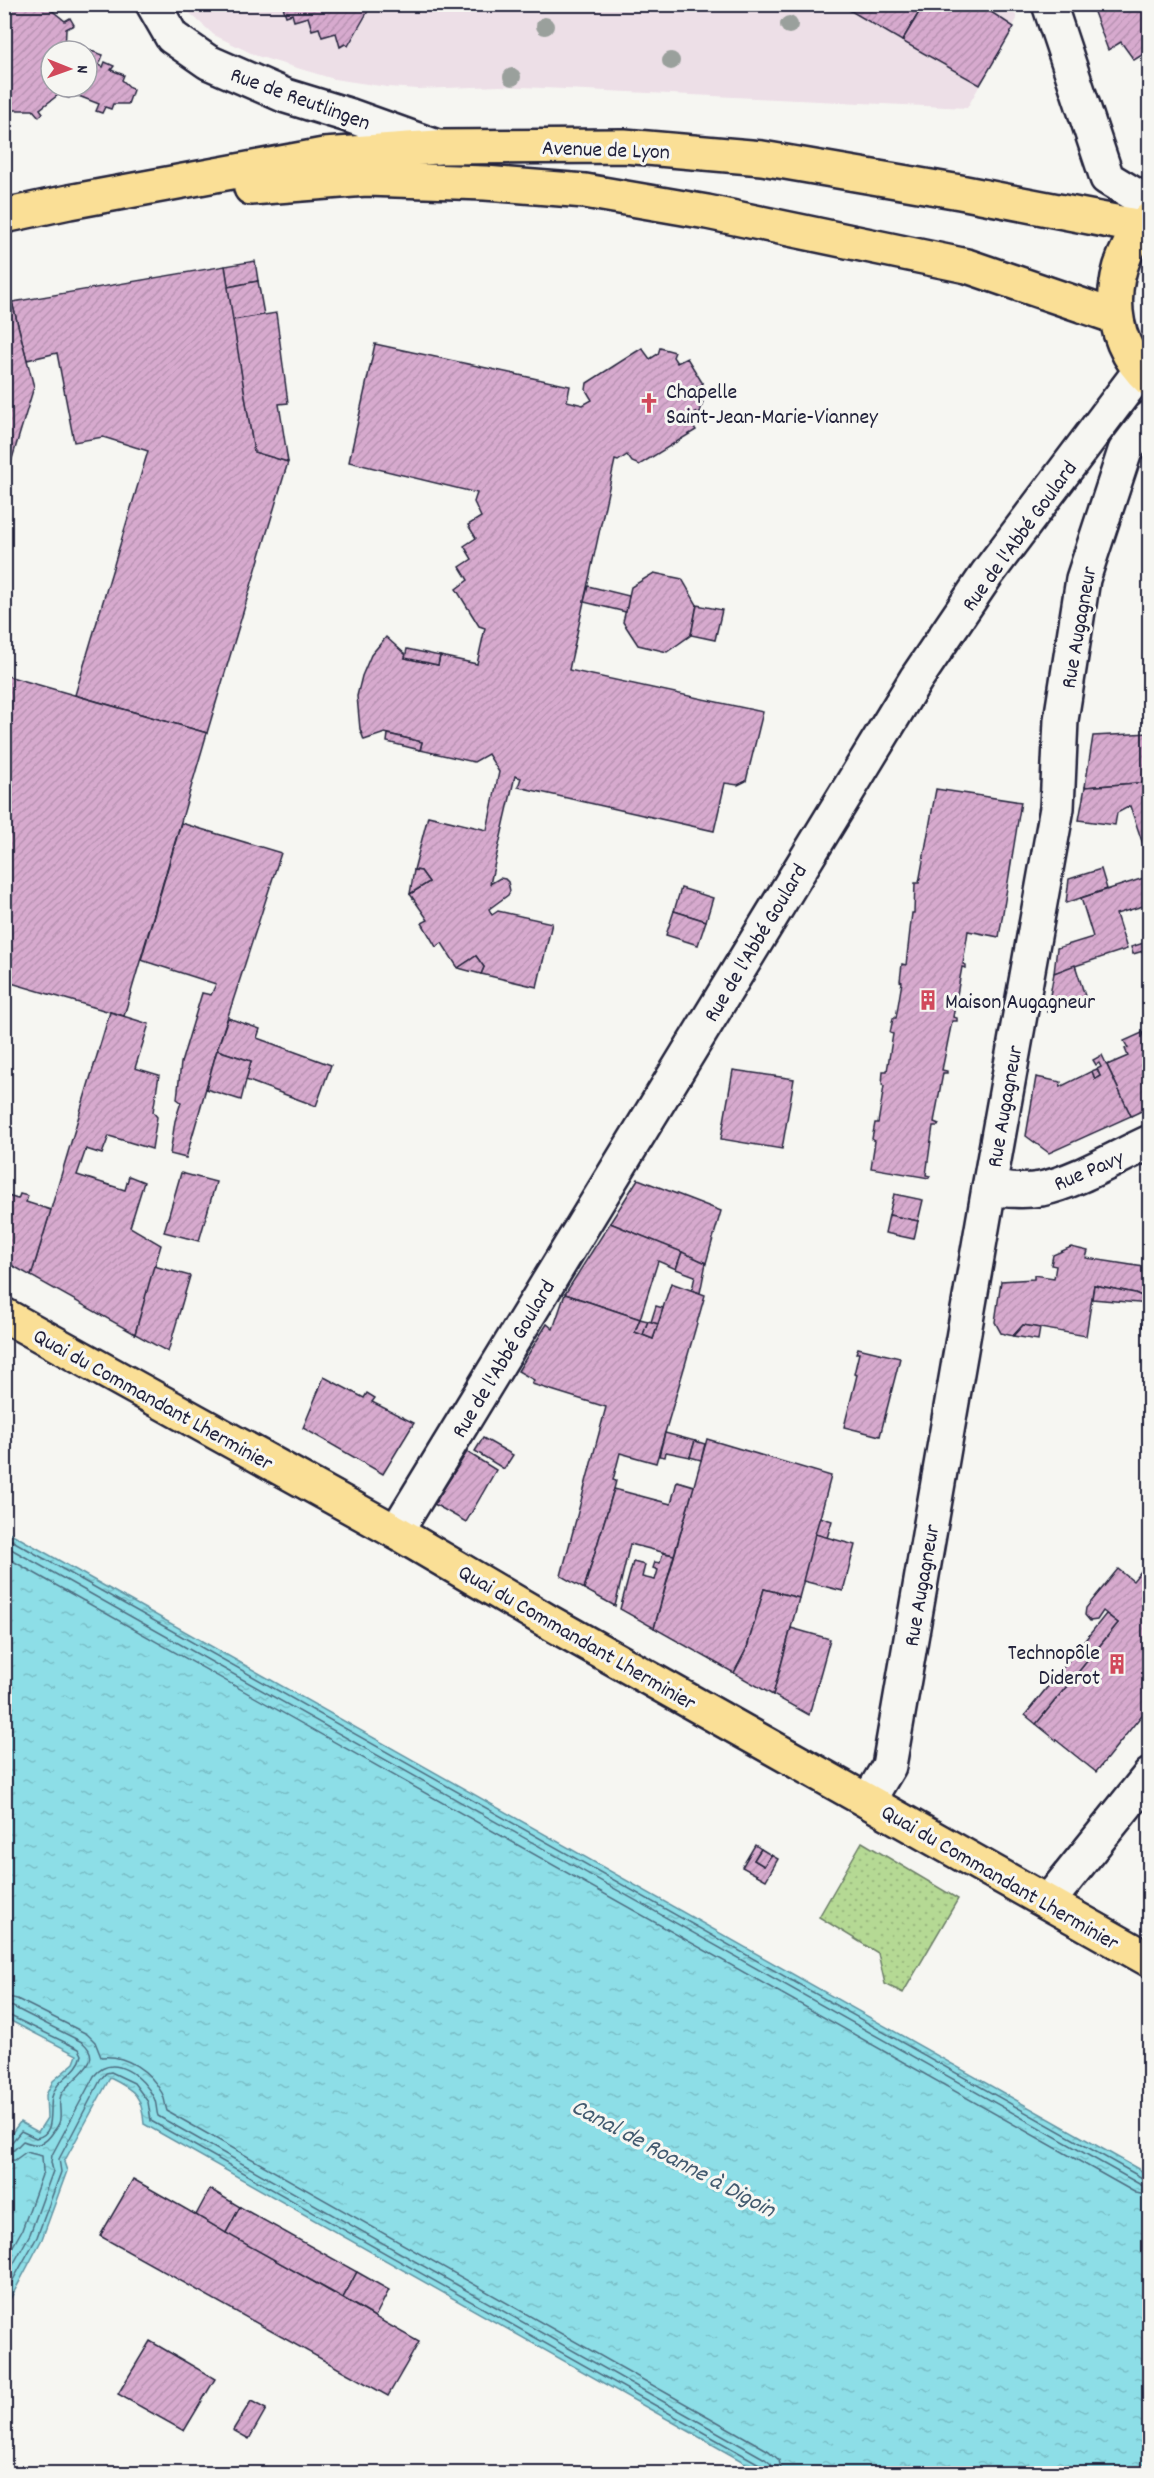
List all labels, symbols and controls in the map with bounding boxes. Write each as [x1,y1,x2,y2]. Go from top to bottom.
north arrow [39,39,99,99]
street label: Rue de Reutlingen [226,61,374,140]
text: N [70,65,93,73]
street label: Avenue de Lyon [541,134,670,169]
place label: Chapelle Saint-Jean-Marie-Vianney [666,378,879,434]
church icon: Chapelle Saint-Jean-Marie-Vianney [637,391,661,415]
street label: Rue de l'Abbé Goulard [956,455,1086,619]
street label: Rue Augagneur [1054,563,1107,691]
street label: Rue de l'Abbé Goulard [697,859,817,1029]
building icon: Maison Augagneur [916,988,940,1012]
place label: Maison Augagneur [945,988,1096,1019]
street label: Rue Augagneur [980,1042,1033,1170]
street label: Rue Pavy [1050,1143,1130,1201]
street label: Rue de l'Abbé Goulard [445,1275,565,1445]
street label: Quai du Commandant Lherminier [27,1322,279,1480]
street label: Rue Augagneur [897,1521,950,1649]
street label: Quai du Commandant Lherminier [452,1558,702,1720]
place label: Technopôle Diderot [1008,1639,1100,1695]
building icon: Technopôle Diderot [1105,1652,1129,1676]
street label: Quai du Commandant Lherminier [875,1798,1125,1960]
water label: Canal de Roanne à Digoin [564,2091,781,2228]

